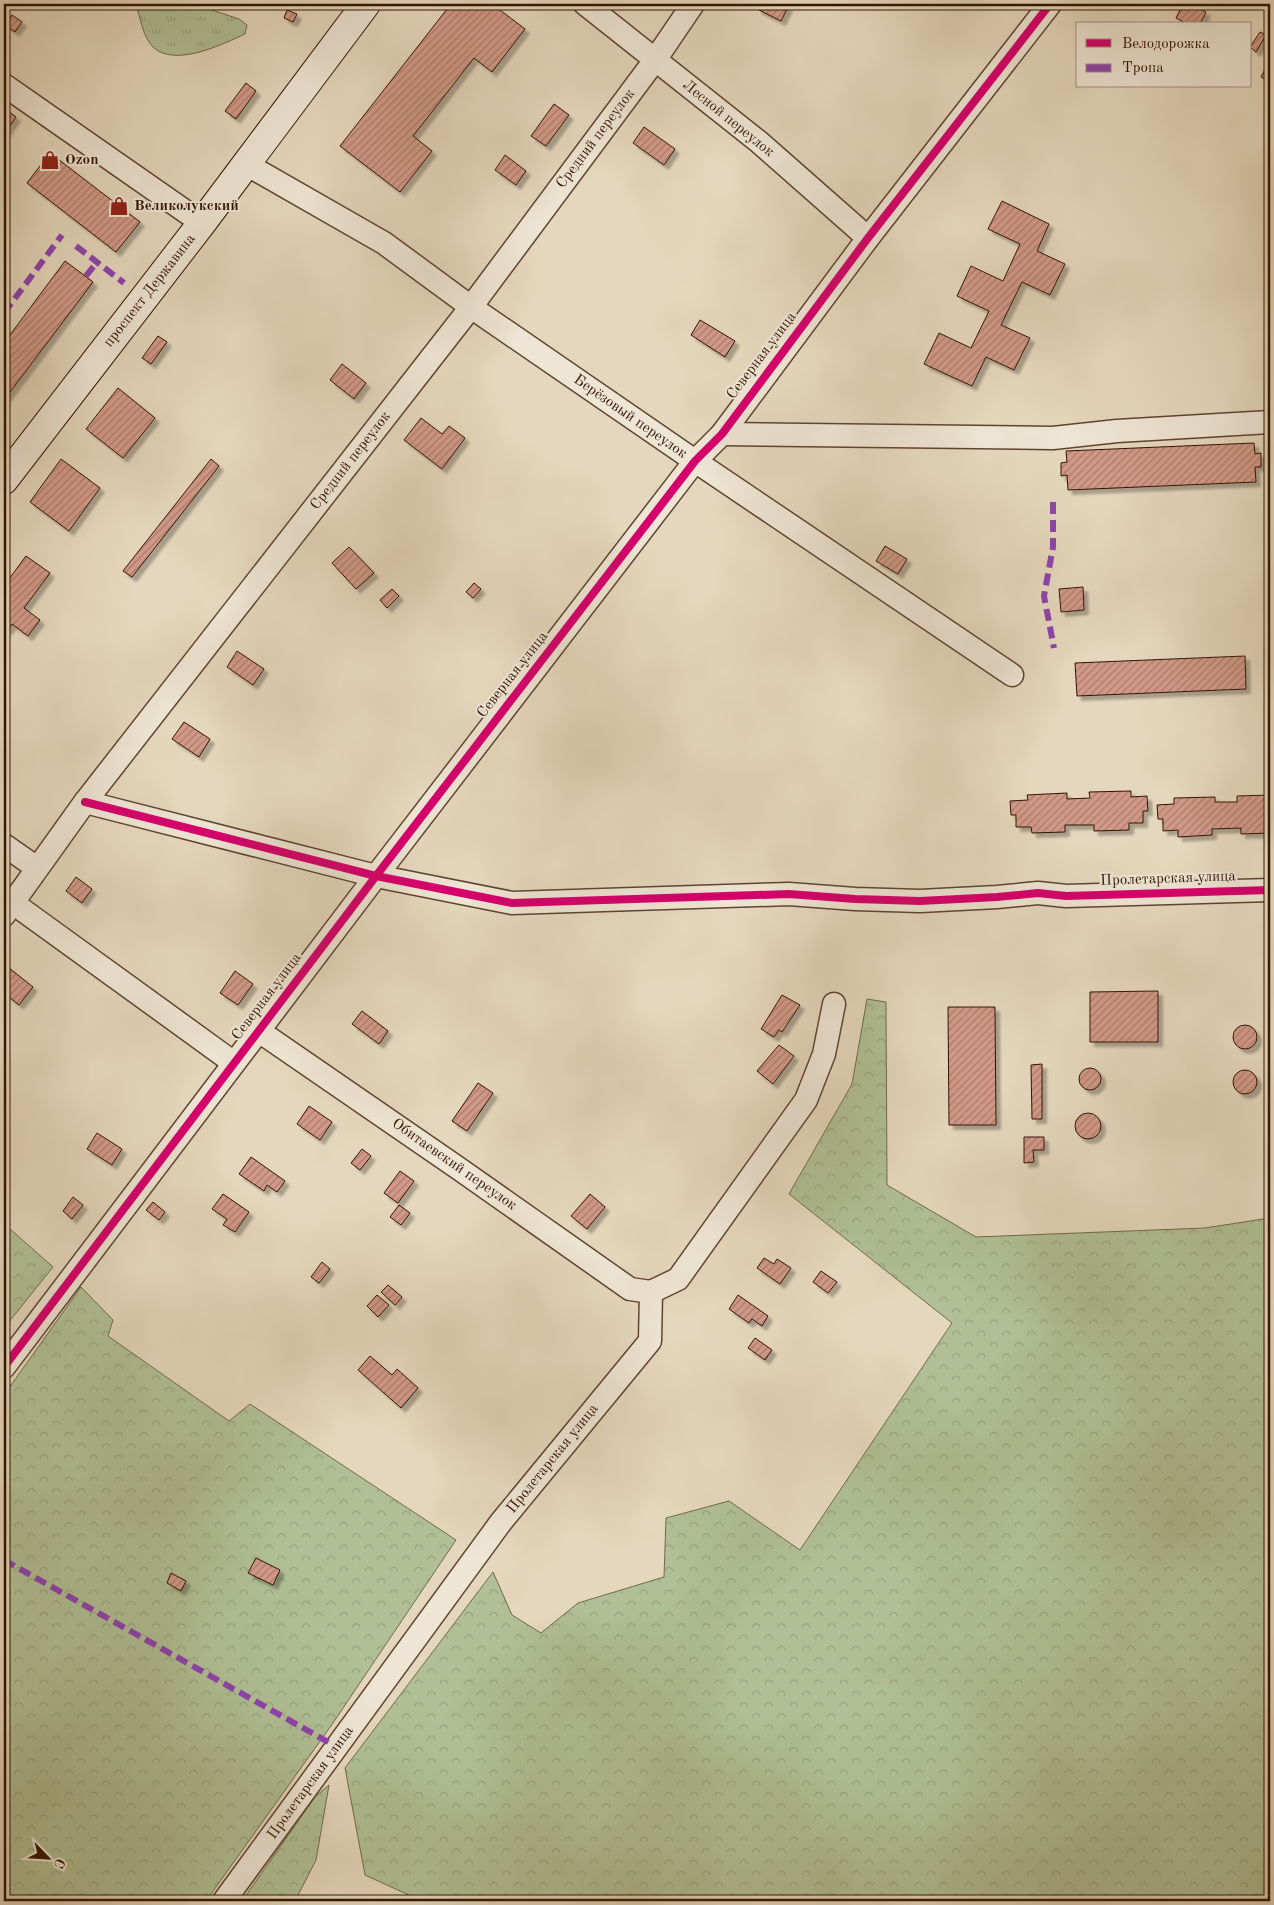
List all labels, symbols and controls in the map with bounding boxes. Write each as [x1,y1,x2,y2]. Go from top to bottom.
legend [1076,22,1252,88]
text: Велодорожка [1122,37,1210,52]
text: Тропа [1122,61,1164,76]
street label: Лесной переулок [680,78,777,161]
street label: Средний переулок [554,86,638,191]
shop icon: Ozon [39,149,61,171]
place label: Ozon [65,153,98,168]
shop icon: Великолукский [108,195,130,217]
place label: Великолукский [134,199,239,214]
street label: проспект Державина [101,231,199,350]
street label: Северная улица [724,309,800,402]
street label: Берёзовый переулок [570,372,690,462]
street label: Средний переулок [308,409,394,513]
street label: Северная улица [475,629,552,721]
street label: Пролетарская улица [1100,869,1237,889]
street label: Северная улица [229,950,305,1043]
street label: Обитаевский переулок [389,1116,519,1214]
street label: Пролетарская улица [505,1401,602,1516]
street label: Пролетарская улица [265,1723,357,1842]
north arrow [22,1832,72,1882]
text: С [51,1856,67,1870]

